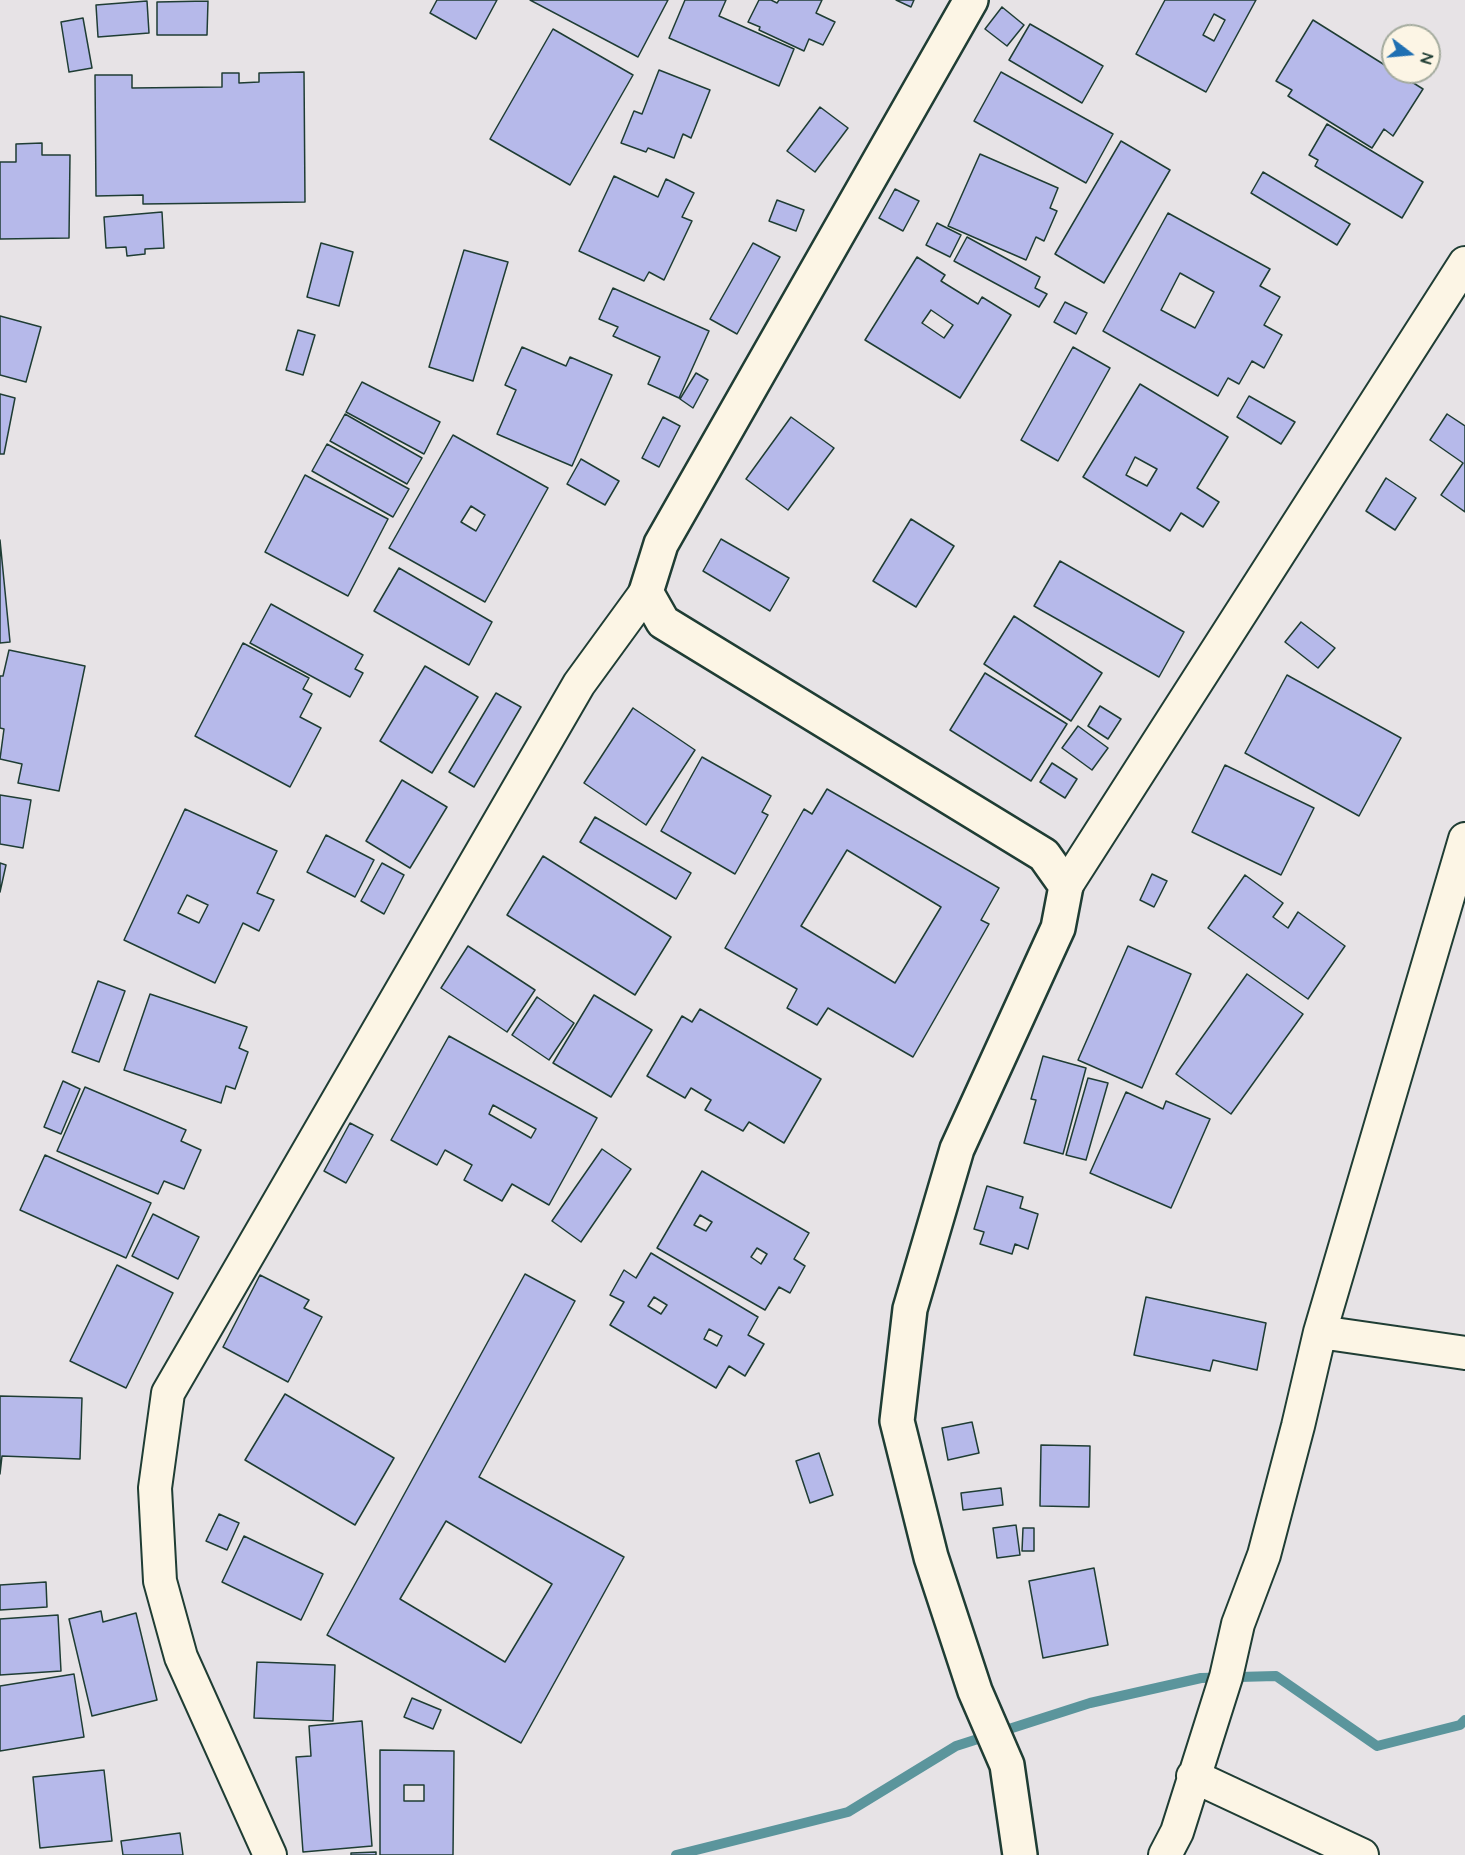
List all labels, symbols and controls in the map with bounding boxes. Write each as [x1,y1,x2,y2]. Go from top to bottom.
north arrow [1381,24,1441,84]
text: N [1414,51,1438,66]

